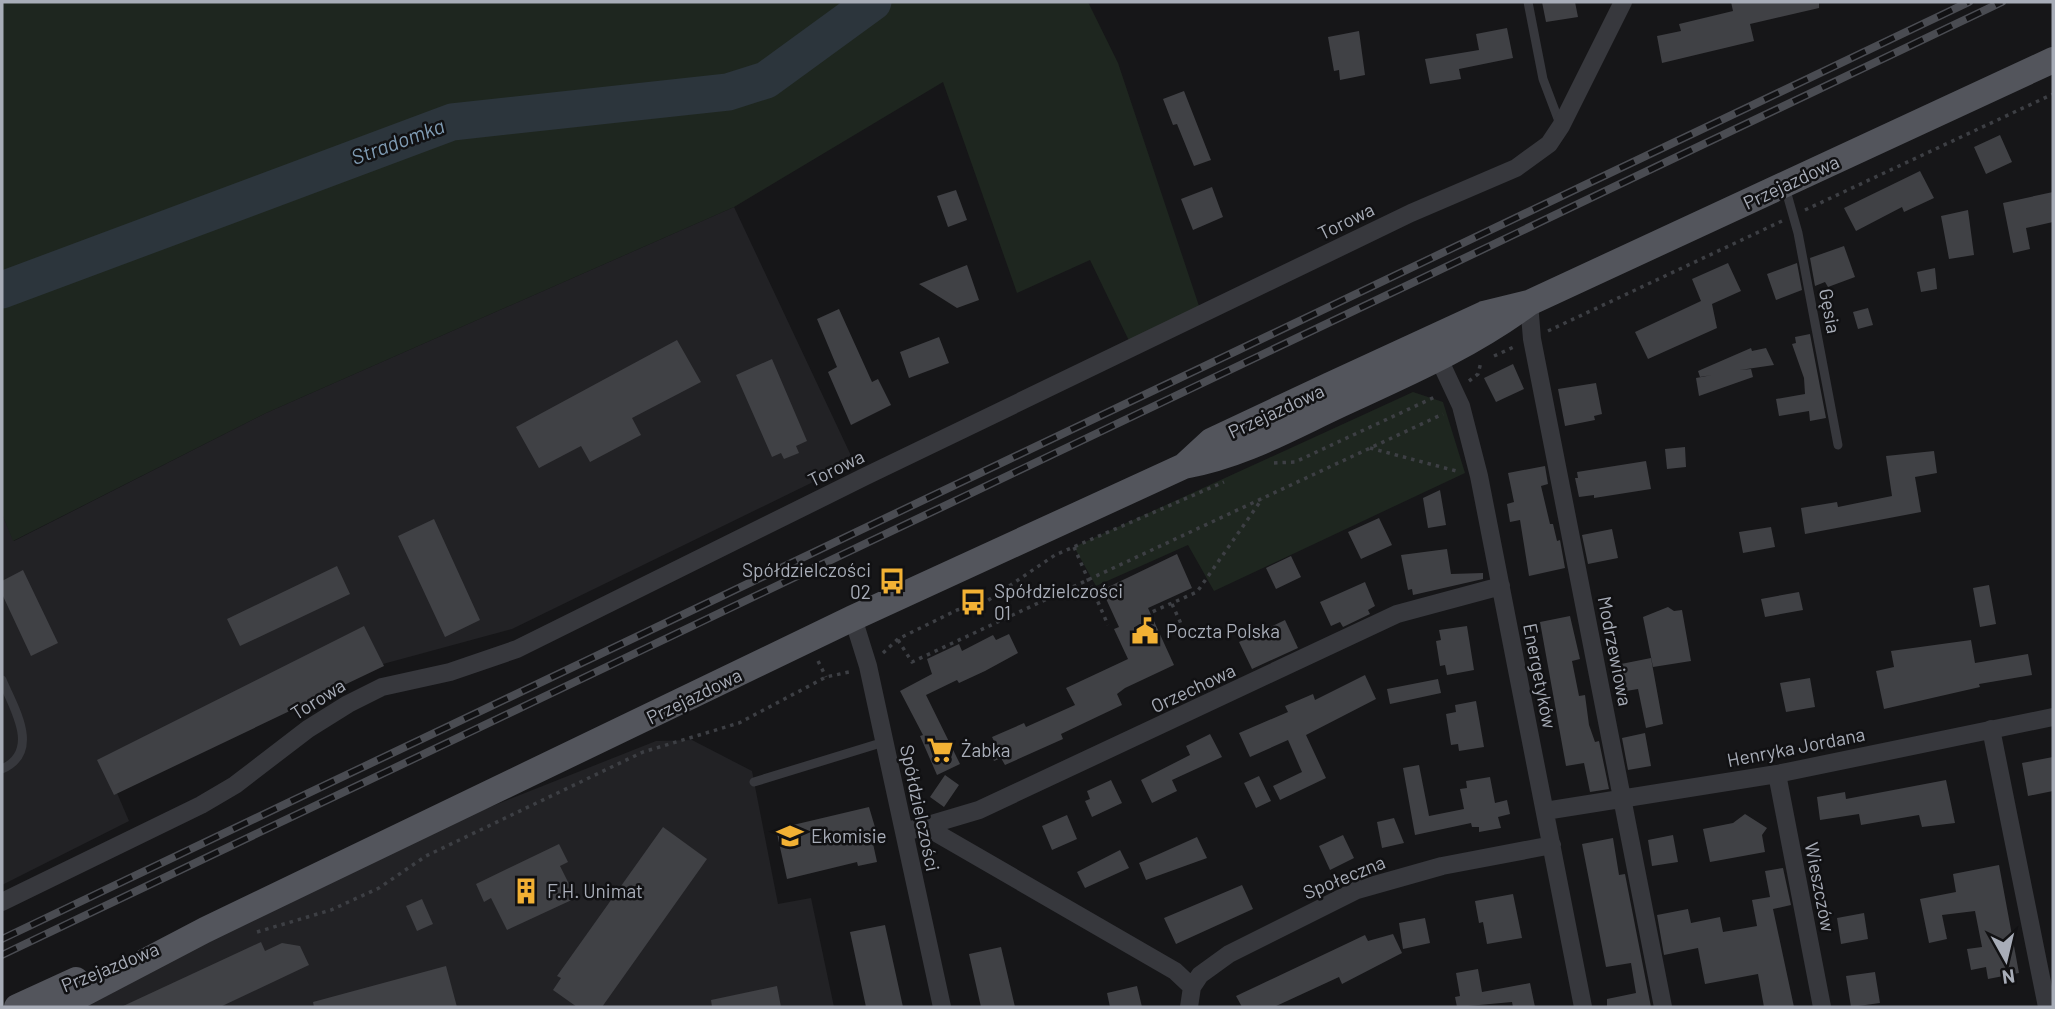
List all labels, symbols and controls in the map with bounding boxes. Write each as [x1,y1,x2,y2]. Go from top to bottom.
water label: Stradomka [347,112,448,169]
street label: Przejazdowa [1739,149,1842,214]
street label: Torowa [1314,197,1378,244]
street label: Gęsia [1815,286,1846,335]
street label: Przejazdowa [1224,378,1327,443]
street label: Torowa [804,444,868,491]
place label: Spółdzielczości 02 [742,558,871,603]
bus stop icon: Spółdzielczości 02 [877,566,907,596]
place label: Spółdzielczości 01 [994,579,1123,624]
bus stop icon: Spółdzielczości 01 [958,587,988,617]
street label: Modrzewiowa [1594,594,1637,708]
public building icon: Poczta Polska [1130,616,1160,646]
place label: Poczta Polska [1166,619,1280,642]
street label: Energetyków [1519,621,1562,731]
street label: Orzechowa [1147,658,1239,717]
street label: Przejazdowa [642,663,745,729]
street label: Torowa [286,673,349,724]
street label: Henryka Jordana [1725,722,1867,771]
supermarket icon: Żabka [925,735,955,765]
place label: Żabka [961,738,1011,761]
street label: Spółdzielczości [896,742,945,873]
school or university icon: Ekomisie [775,821,805,851]
place label: Ekomisie [811,824,887,847]
street label: Wieszczów [1801,840,1841,934]
street label: Społeczna [1299,850,1388,903]
building icon: F.H. Unimat [511,876,541,906]
place label: F.H. Unimat [547,879,643,902]
north arrow [1971,925,2041,995]
street label: Przejazdowa [58,937,162,997]
text: N [2001,965,2016,990]

